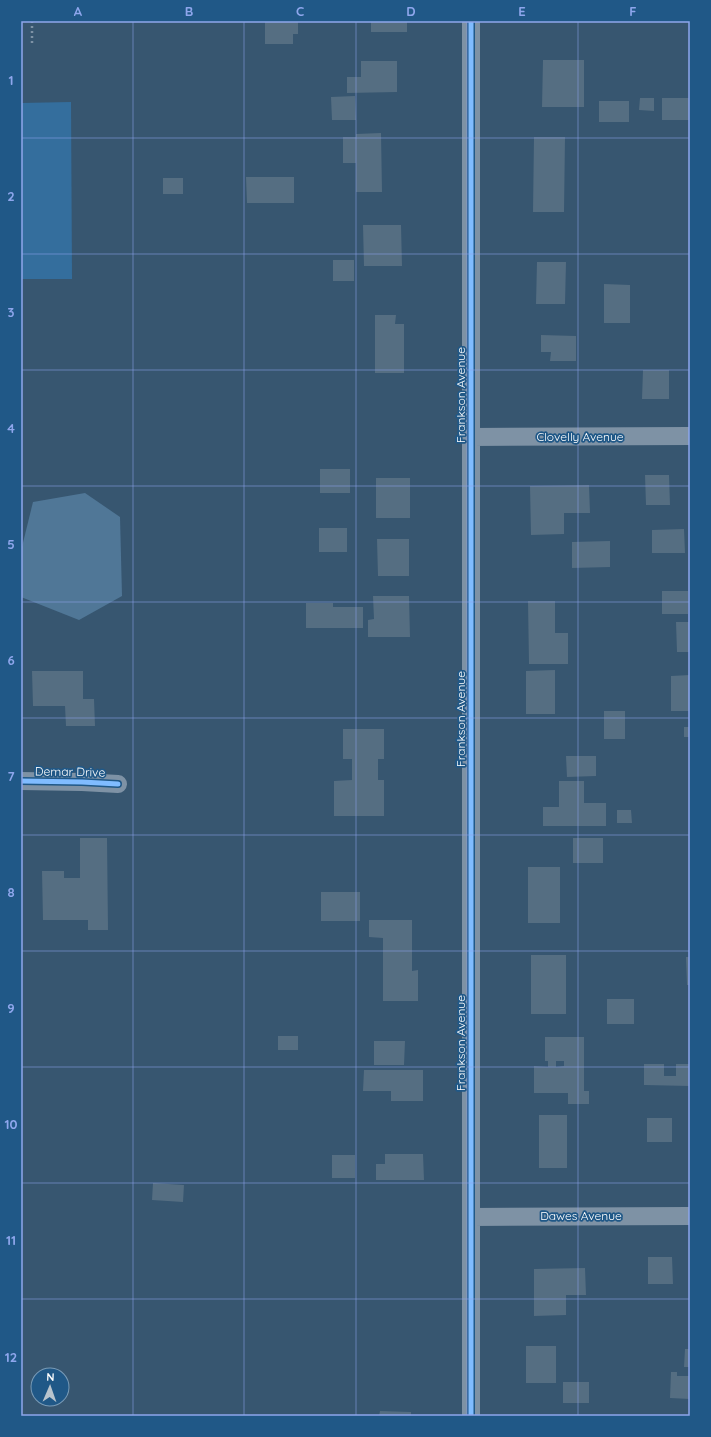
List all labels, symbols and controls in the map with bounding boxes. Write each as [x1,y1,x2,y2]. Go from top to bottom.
text: A [74,3,83,19]
text: B [185,3,193,19]
text: C [296,3,304,19]
text: D [406,3,416,19]
text: E [518,3,526,19]
text: F [629,3,637,19]
text: 1 [8,72,14,88]
text: 2 [7,188,15,204]
text: 3 [8,304,15,320]
street label: Frankson Avenue [453,347,468,443]
text: 4 [7,420,15,436]
street label: Clovelly Avenue [536,429,624,444]
text: 5 [7,536,15,552]
text: 6 [7,652,15,668]
street label: Frankson Avenue [453,671,468,767]
street label: Demar Drive [35,763,106,780]
text: 7 [7,768,15,784]
text: 8 [7,884,15,900]
street label: Frankson Avenue [453,995,468,1091]
text: 9 [7,1000,15,1016]
text: 10 [4,1116,18,1132]
street label: Dawes Avenue [540,1208,622,1223]
text: 11 [6,1232,16,1248]
text: 12 [5,1349,17,1365]
north arrow [30,1367,70,1407]
text: N [46,1370,55,1384]

